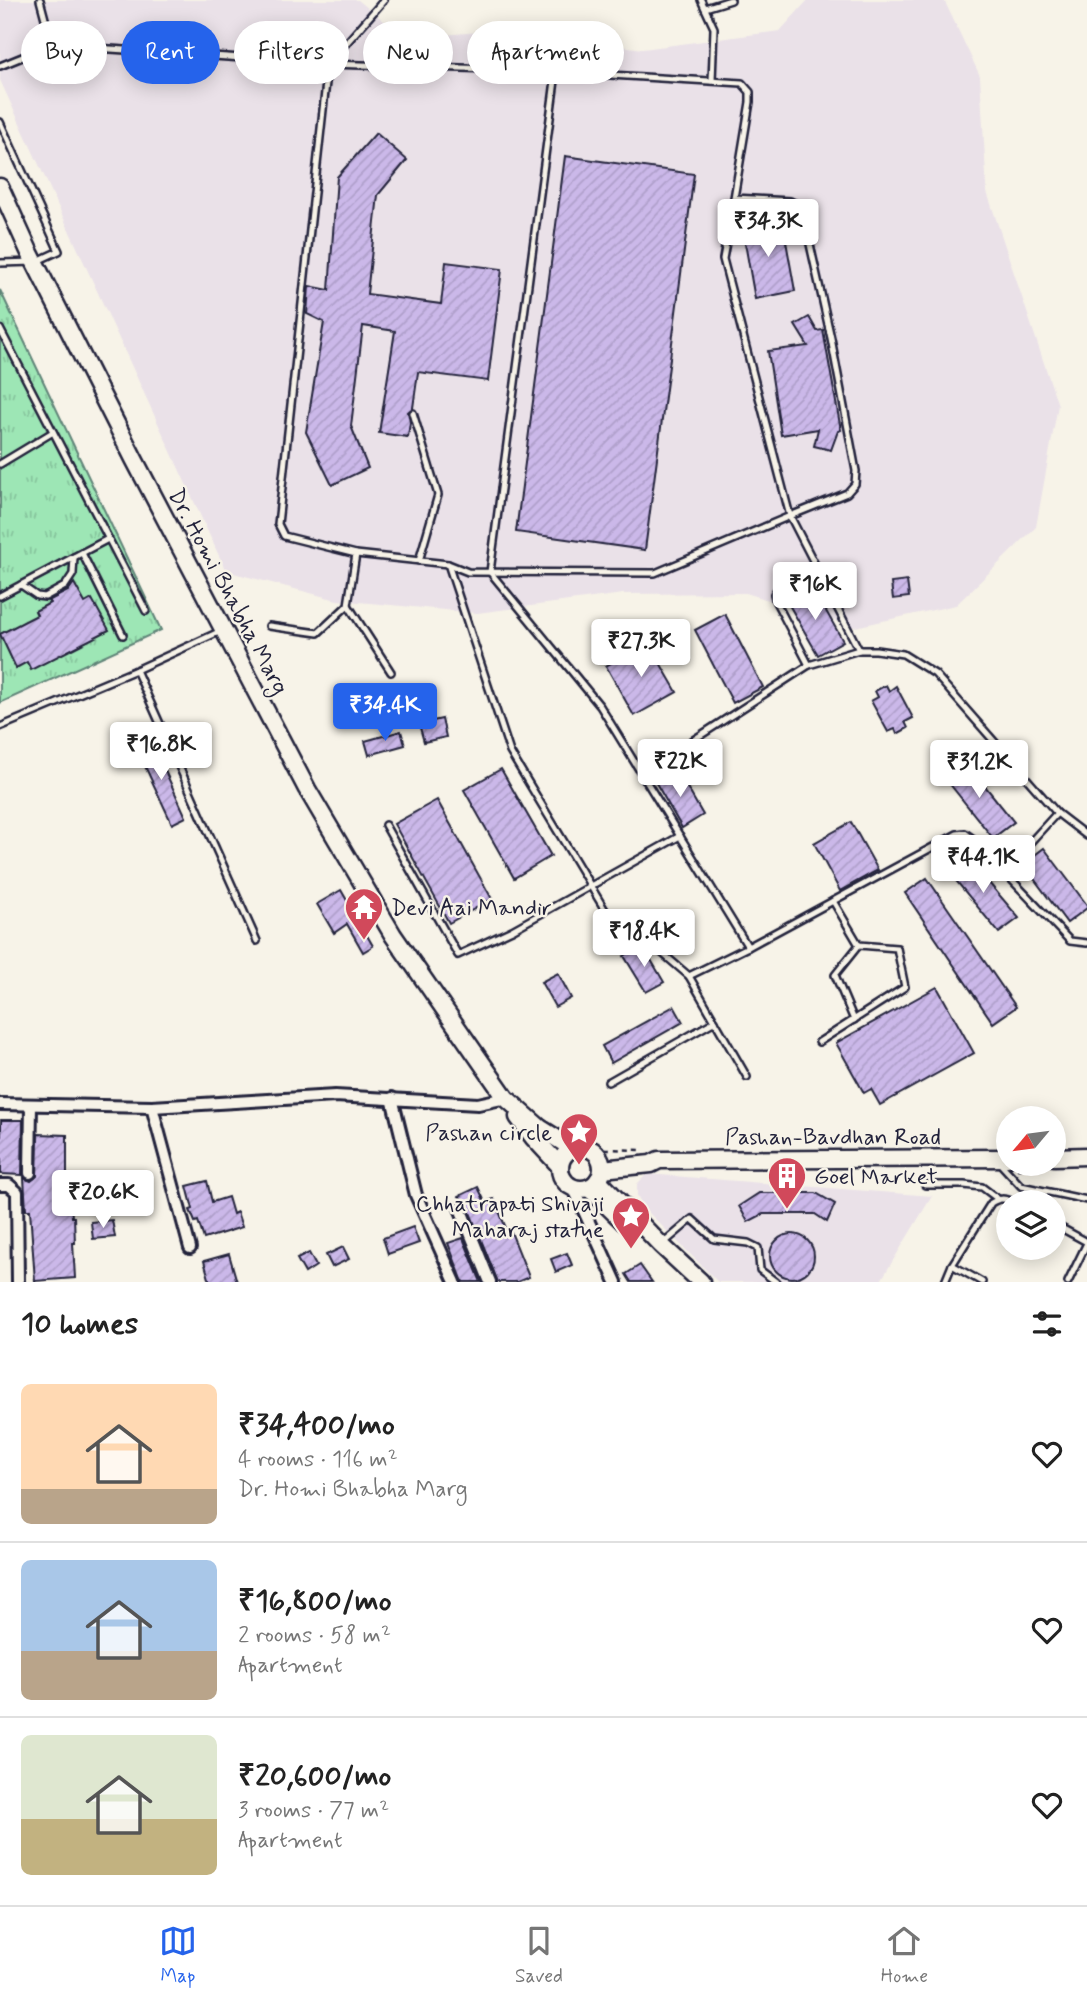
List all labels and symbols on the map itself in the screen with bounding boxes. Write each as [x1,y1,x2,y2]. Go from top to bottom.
pin: ₹34.3K [711,200,825,259]
street label: Dr. Homi Bhabha Marg [158,484,294,701]
pin: ₹16K [774,562,856,622]
pin: ₹27.3K [584,620,698,679]
pin: ₹34.4K [328,684,442,743]
pin: ₹16.8K [104,722,218,782]
pin: ₹22K [639,740,721,799]
pin: ₹31.2K [922,740,1036,800]
pin: ₹44.1K [926,836,1040,895]
temple icon: Devi Aai Mandir [343,886,385,941]
place label: Devi Aai Mandir [391,894,552,924]
pin: ₹18.4K [587,909,701,969]
north arrow [996,1106,1066,1176]
place icon: Pashan circle [558,1111,600,1166]
place label: Pashan circle [425,1119,552,1149]
street label: Pashan-Bavdhan Road [725,1123,941,1153]
building icon: Goel Market [766,1155,808,1210]
place label: Goel Market [814,1163,938,1193]
pin: ₹20.6K [46,1170,160,1230]
place label: Chhatrapati Shivaji Maharaj statue [416,1190,604,1246]
place icon: Chhatrapati Shivaji Maharaj statue [610,1195,652,1250]

